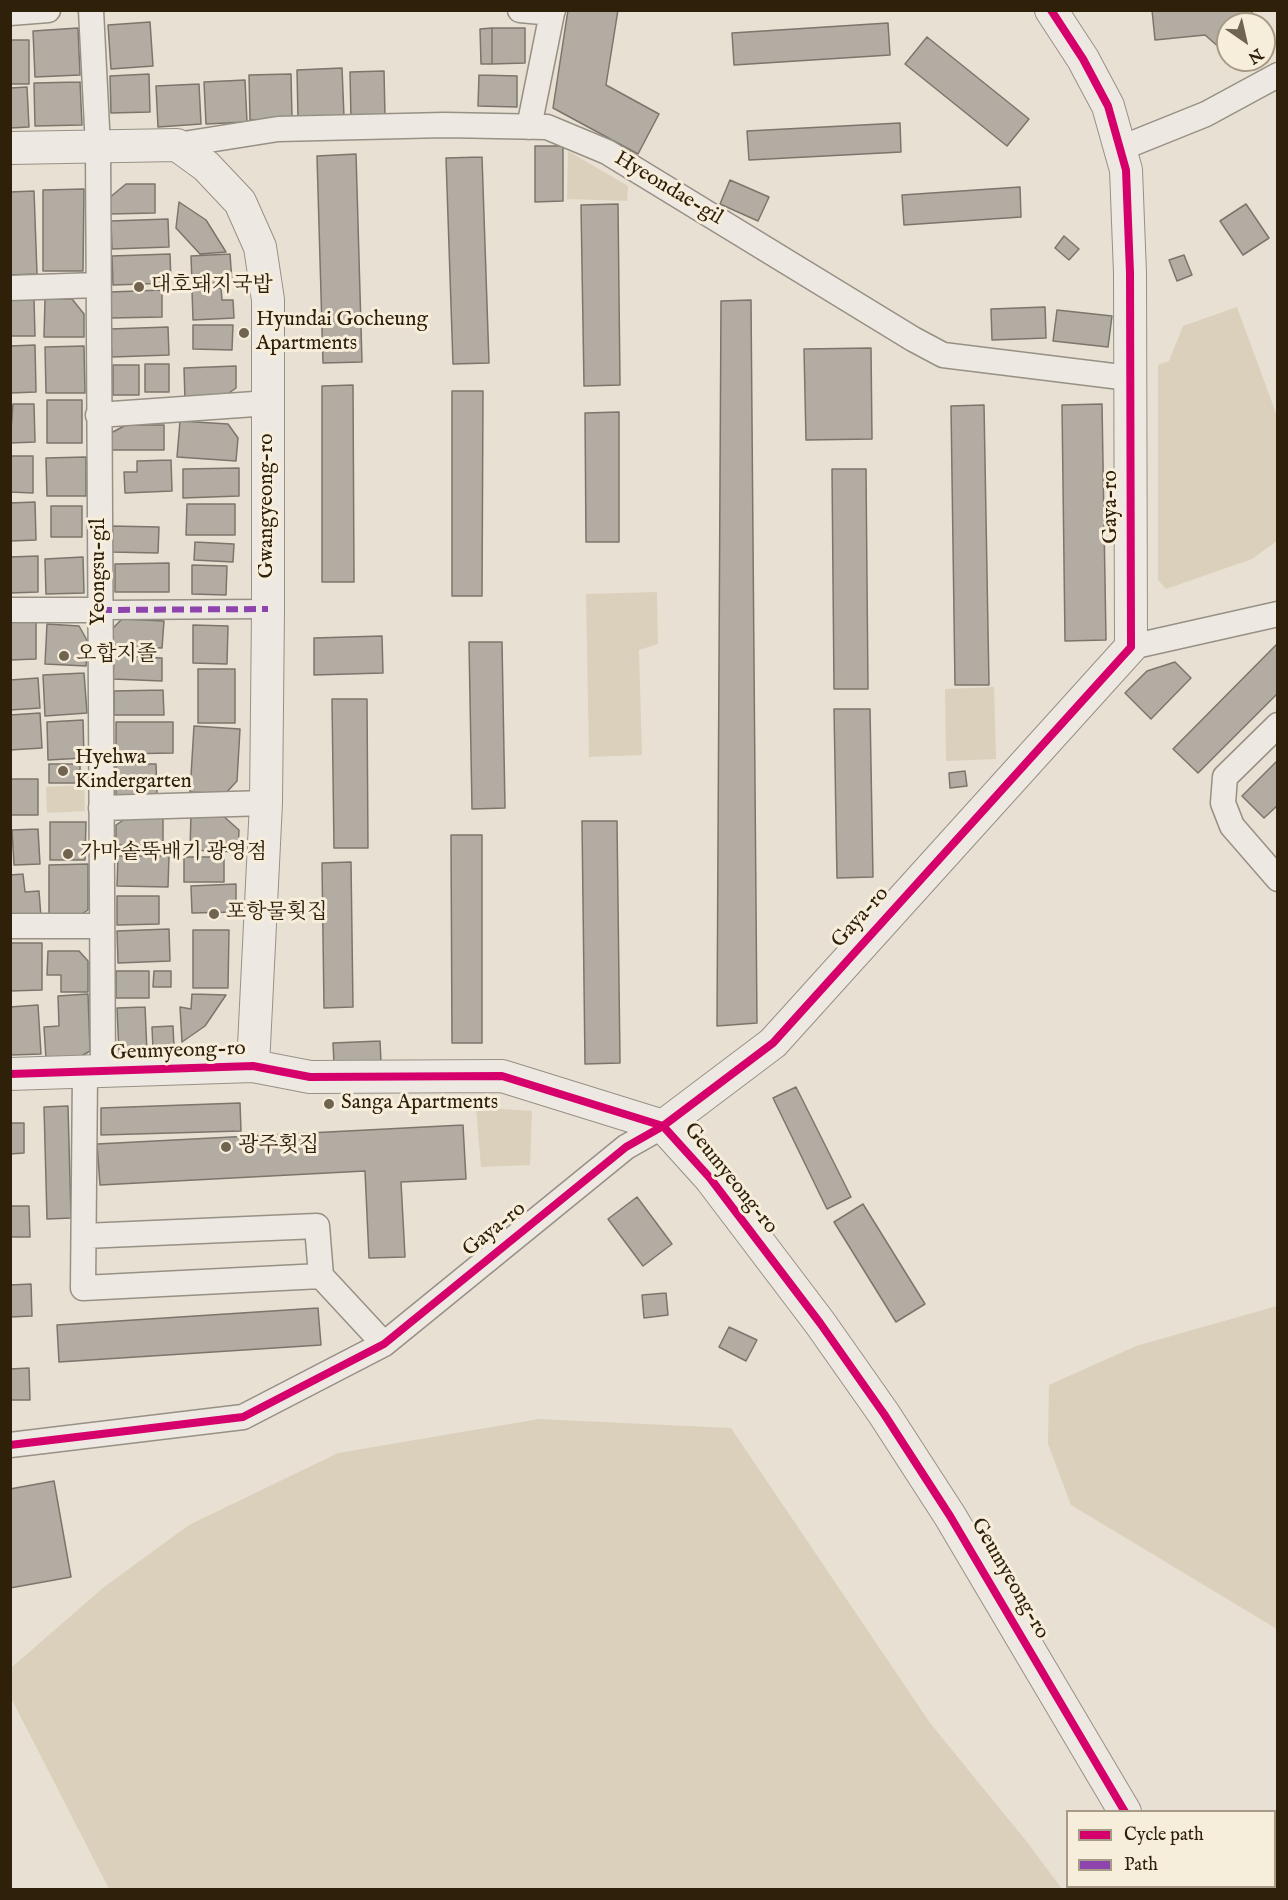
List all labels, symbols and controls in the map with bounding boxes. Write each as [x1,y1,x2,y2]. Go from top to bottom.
north arrow [1216,12,1276,72]
text: N [1244,43,1266,67]
street label: Hyeondae-gil [609,147,727,231]
place label: 대호돼지국밥 [151,274,273,300]
marker: 대호돼지국밥 [132,280,146,294]
place label: Hyundai Gocheung Apartments [256,308,428,358]
marker: Hyundai Gocheung Apartments [237,326,251,340]
street label: Gwangyeong-ro [255,433,281,579]
street label: Gaya-ro [1099,470,1125,544]
street label: Yeongsu-gil [87,518,113,626]
place label: 오합지졸 [76,643,157,669]
marker: 오합지졸 [57,649,71,663]
place label: Hyehwa Kindergarten [75,746,192,796]
marker: Hyehwa Kindergarten [56,764,70,778]
place label: 가마솥뚝배기 광영점 [80,841,267,867]
marker: 가마솥뚝배기 광영점 [61,847,75,861]
street label: Gaya-ro [827,882,895,954]
place label: 포항물횟집 [226,901,327,927]
marker: 포항물횟집 [207,907,221,921]
street label: Geumyeong-ro [110,1037,246,1067]
place label: Sanga Apartments [341,1091,498,1117]
marker: Sanga Apartments [322,1097,336,1111]
street label: Geumyeong-ro [678,1118,782,1240]
place label: 광주횟집 [238,1134,319,1160]
marker: 광주횟집 [219,1140,233,1154]
street label: Gaya-ro [458,1197,532,1263]
street label: Geumyeong-ro [964,1514,1054,1644]
legend [1066,1810,1276,1888]
text: Cycle path [1124,1824,1204,1847]
text: Path [1124,1854,1158,1877]

